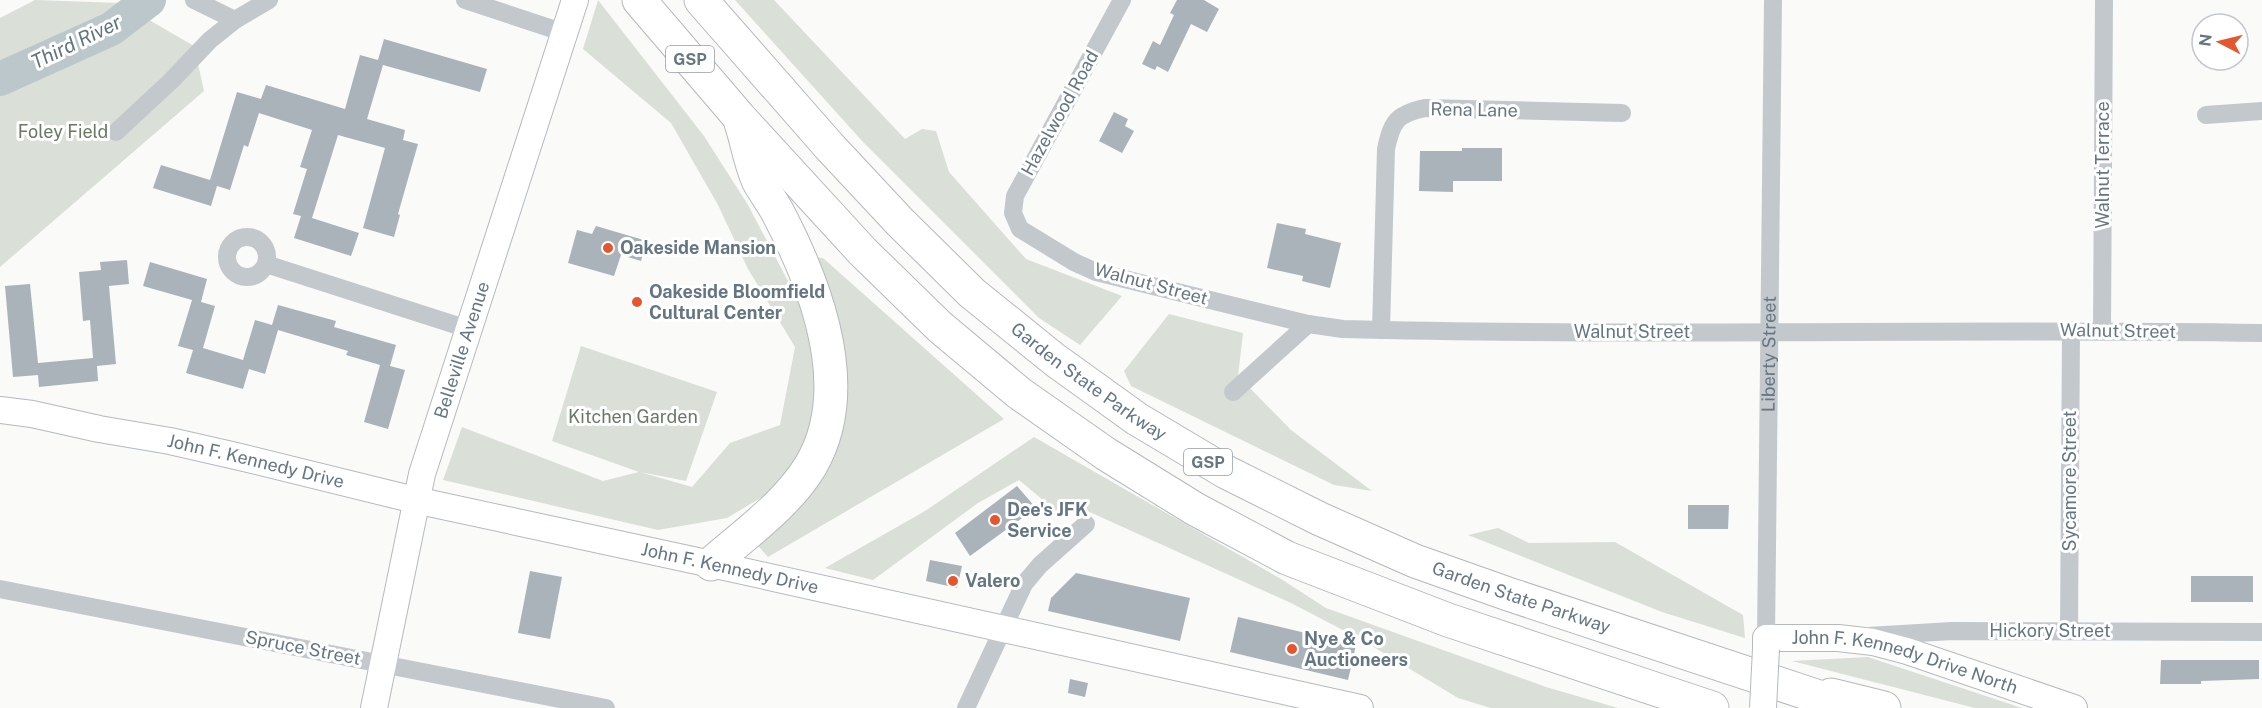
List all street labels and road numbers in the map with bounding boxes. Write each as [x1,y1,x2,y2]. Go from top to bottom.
road number: GSP [666,46,714,72]
street label: Hazelwood Road [1017,47,1103,179]
street label: Rena Lane [1430,98,1518,121]
street label: Walnut Terrace [2092,101,2113,229]
street label: Walnut Street [1092,258,1210,309]
street label: Belleville Avenue [430,279,493,421]
street label: Liberty Street [1757,296,1780,412]
street label: Garden State Parkway [1007,318,1171,444]
street label: Walnut Street [2060,319,2176,342]
street label: Walnut Street [1574,321,1690,342]
street label: Sycamore Street [2059,411,2080,551]
street label: John F. Kennedy Drive [165,430,346,492]
road number: GSP [1184,449,1232,475]
street label: John F. Kennedy Drive [639,538,821,598]
street label: Garden State Parkway [1430,557,1614,637]
street label: Hickory Street [1989,620,2111,641]
street label: Spruce Street [244,626,363,669]
street label: John F. Kennedy Drive North [1791,627,2021,698]

